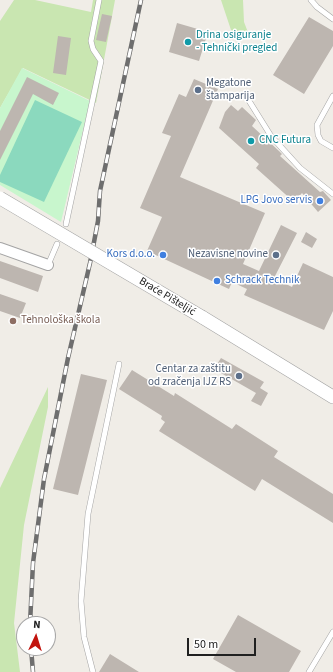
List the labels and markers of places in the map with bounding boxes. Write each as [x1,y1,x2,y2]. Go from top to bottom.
place label: Drina osiguranje - Tehnički pregled [196,29,277,55]
marker: Drina osiguranje - Tehnički pregled [183,37,193,47]
place label: Megatone štamparija [206,77,255,103]
marker: Megatone štamparija [193,85,203,95]
place label: CNC Futura [259,134,311,148]
marker: CNC Futura [246,136,256,146]
place label: LPG Jovo servis [240,194,312,208]
marker: LPG Jovo servis [315,196,325,206]
place label: Kors d.o.o. [106,248,155,262]
place label: Nezavisne novine [188,248,268,262]
marker: Kors d.o.o. [158,250,168,260]
marker: Nezavisne novine [271,250,281,260]
place label: Schrack Technik [225,274,299,288]
marker: Schrack Technik [212,276,222,286]
place label: Tehnološka škola [21,314,100,328]
marker: Tehnološka škola [8,316,18,326]
place label: Centar za zaštitu od zračenja IJZ RS [148,363,231,389]
marker: Centar za zaštitu od zračenja IJZ RS [234,371,244,381]

